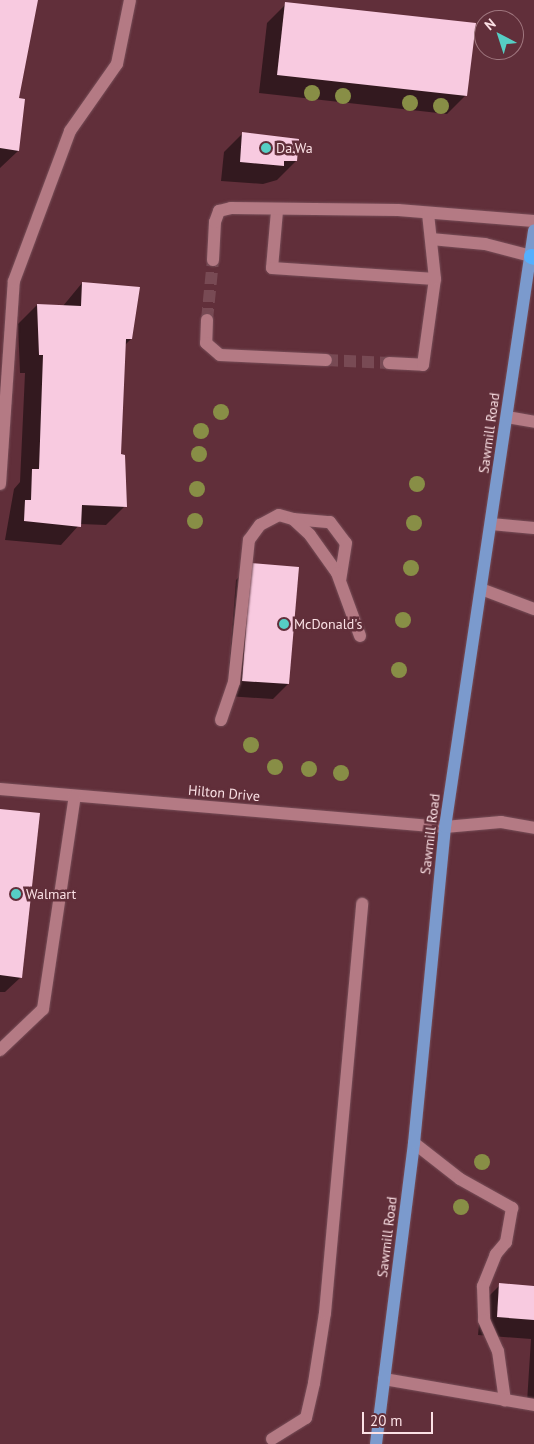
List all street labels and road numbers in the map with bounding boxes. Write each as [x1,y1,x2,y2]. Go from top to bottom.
street label: Sawmill Road [475,392,503,474]
street label: Hilton Drive [187,781,261,805]
street label: Sawmill Road [417,793,443,875]
street label: Sawmill Road [374,1196,400,1278]

